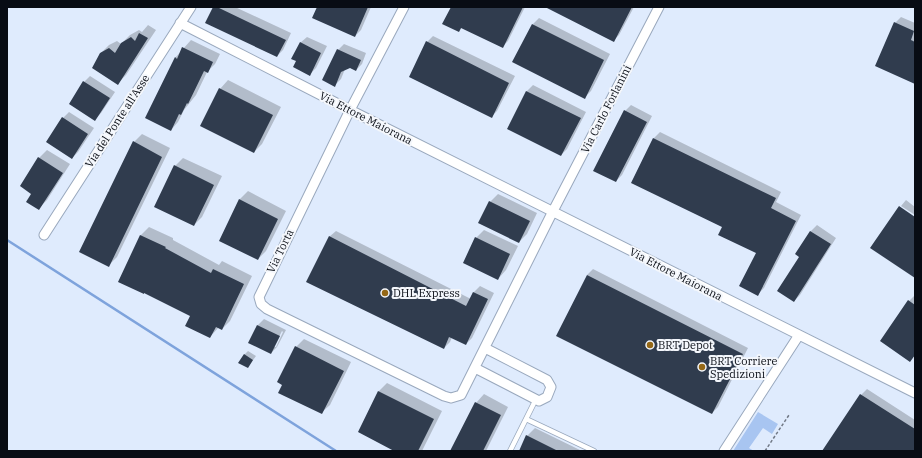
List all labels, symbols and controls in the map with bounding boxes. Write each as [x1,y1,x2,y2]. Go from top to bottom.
street label: Via Carlo Forlanini [578,62,634,155]
street label: Via del Ponte all'Asse [82,72,152,170]
street label: Via Ettore Maiorana [317,88,415,148]
street label: Via Torta [263,227,297,275]
street label: Via Ettore Maiorana [627,244,725,304]
place label: DHL Express [393,286,460,300]
marker: DHL Express [380,288,390,298]
place label: BRT Depot [658,338,713,352]
marker: BRT Depot [645,340,655,350]
place label: BRT Corriere Spedizioni [710,354,777,381]
marker: BRT Corriere Spedizioni [697,362,707,372]

